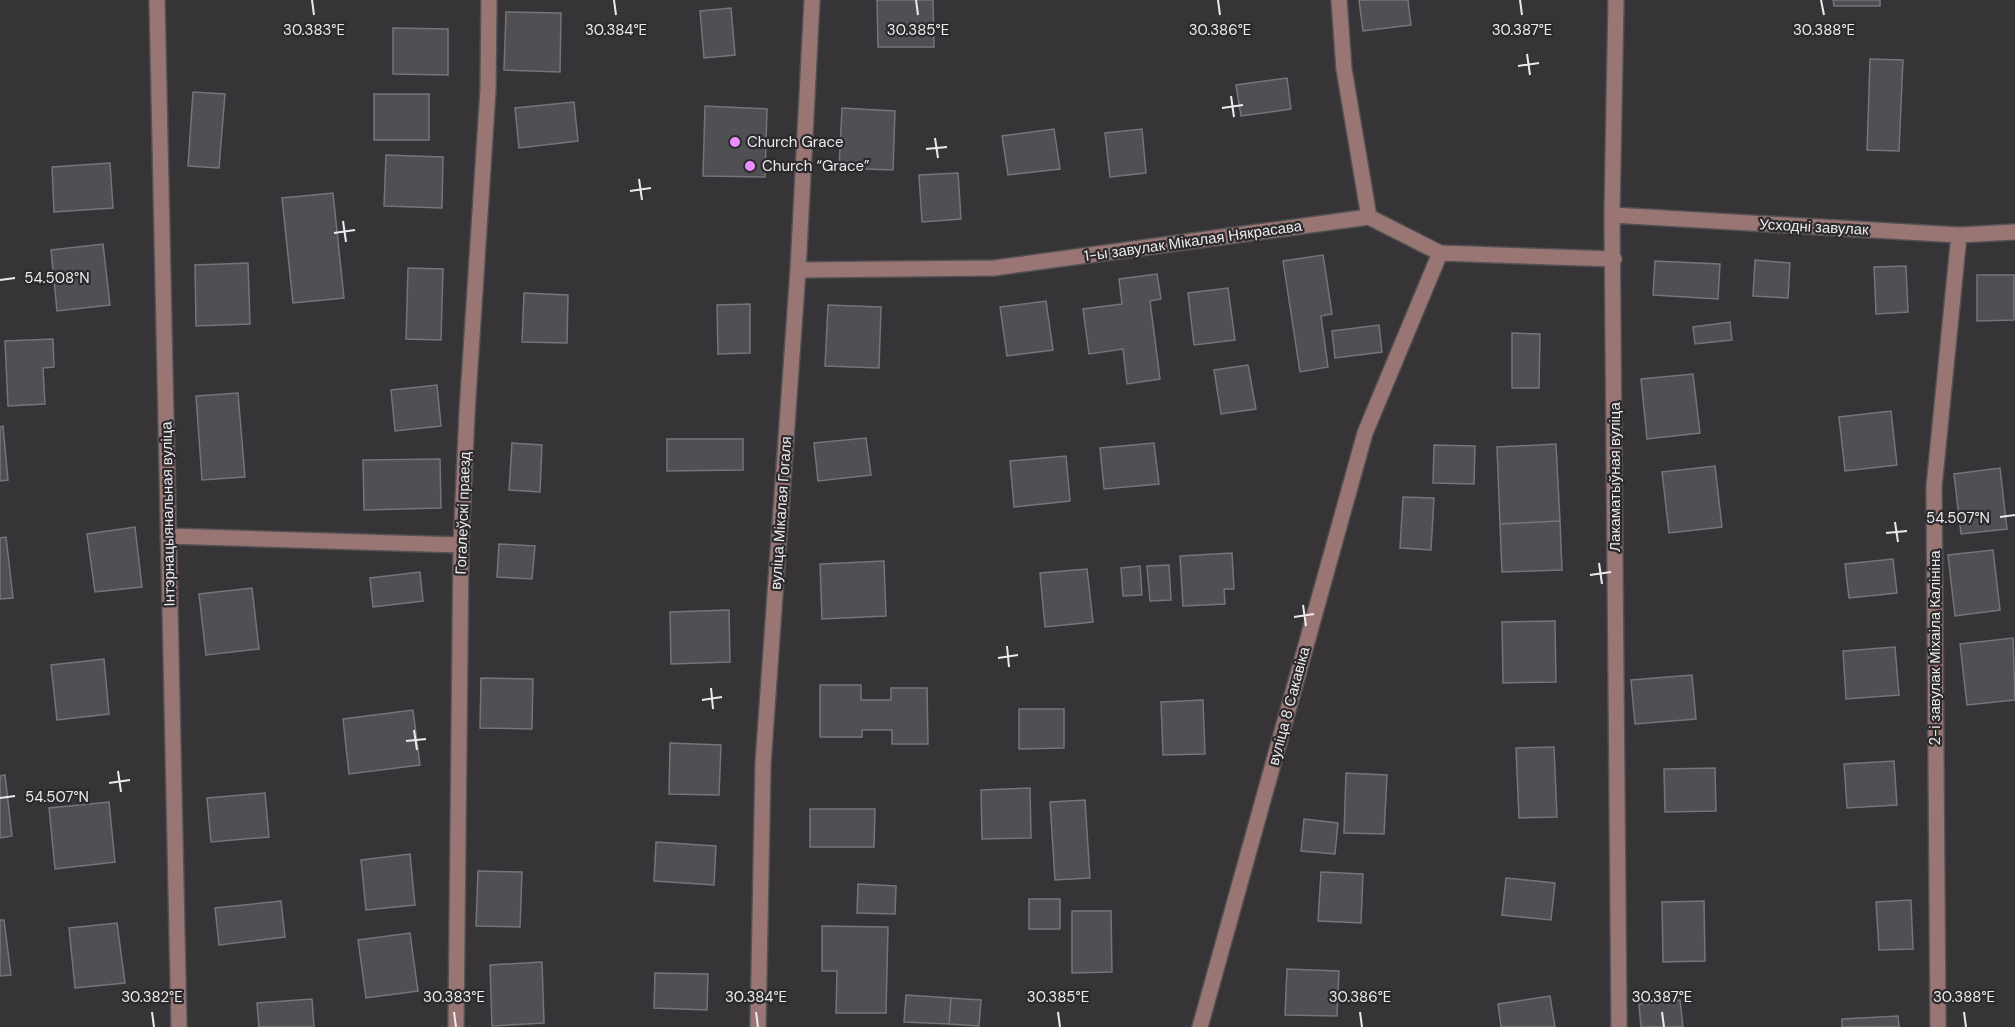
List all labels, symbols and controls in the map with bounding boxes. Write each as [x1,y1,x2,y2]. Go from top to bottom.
text: 30.383°E [283,20,345,40]
text: 30.384°E [585,20,647,40]
text: 30.385°E [887,20,949,40]
text: 30.386°E [1189,20,1251,40]
text: 30.387°E [1492,20,1552,40]
text: 30.388°E [1793,20,1855,40]
place label: Church Grace [747,132,844,152]
marker: Church Grace [728,135,742,149]
place label: Church “Grace” [762,156,870,176]
marker: Church “Grace” [743,159,757,173]
street label: Усходні завулак [1759,214,1870,240]
street label: 1-ы завулак Мікалая Някрасава [1083,216,1304,266]
text: 54.508°N [24,268,90,288]
street label: Лакаматыўная вуліца [1605,402,1625,552]
street label: Інтэрнацыянальная вуліца [156,421,180,607]
street label: вуліца Мікалая Гогаля [766,436,796,590]
street label: Гогалеўскі праезд [451,451,475,575]
text: 54.507°N [1926,508,1990,528]
street label: 2-і завулак Міхаіла Калініна [1925,550,1945,746]
street label: вуліца 8 Сакавіка [1264,644,1315,768]
text: 54.507°N [25,787,89,807]
text: 30.382°E [121,987,183,1007]
text: 30.383°E [423,987,485,1007]
text: 30.384°E [725,987,787,1007]
text: 30.385°E [1027,987,1089,1007]
text: 30.386°E [1329,987,1391,1007]
text: 30.387°E [1632,987,1692,1007]
text: 30.388°E [1933,987,1995,1007]

